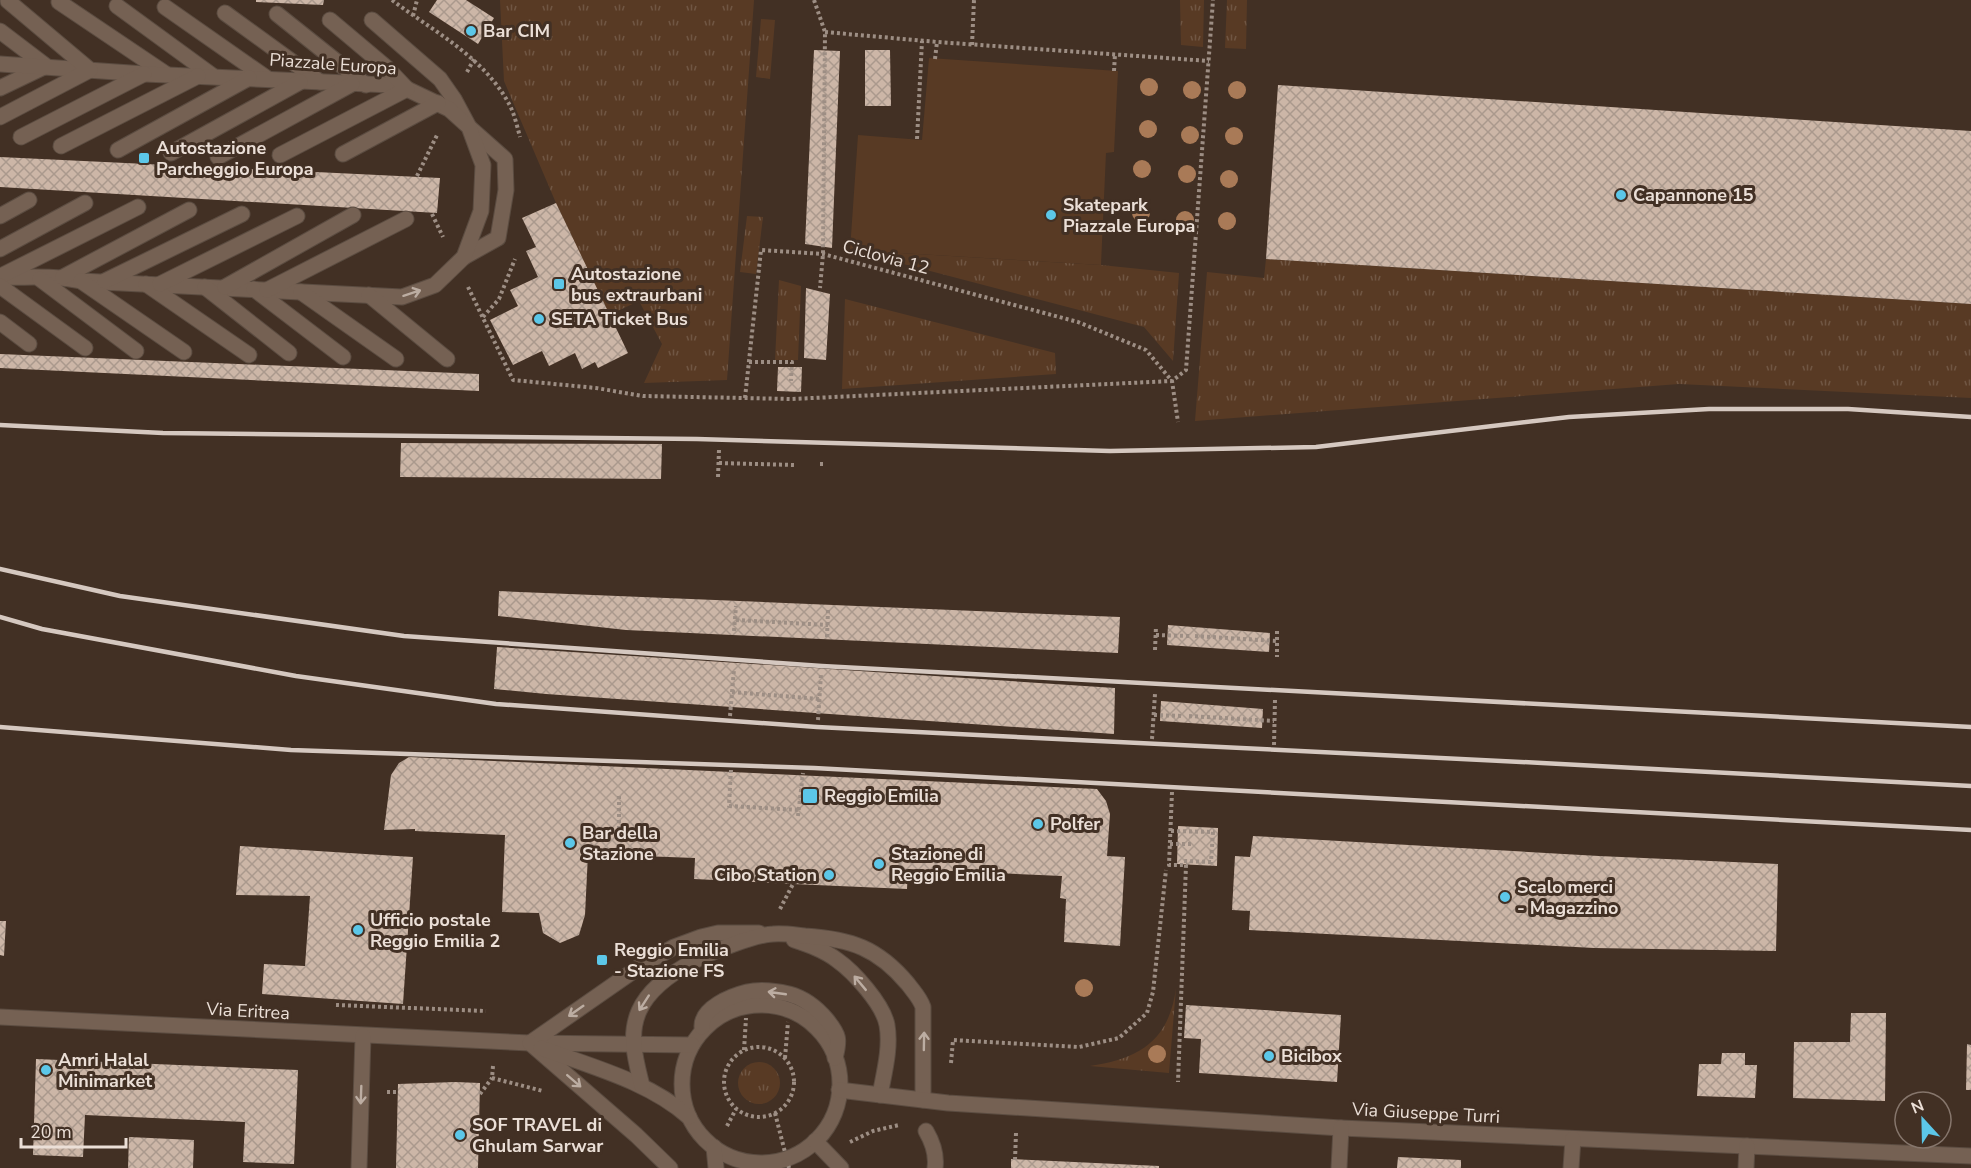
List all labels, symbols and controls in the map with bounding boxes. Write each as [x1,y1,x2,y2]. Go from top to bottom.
place label: Bar CIM [483,19,550,43]
marker: Bar CIM [464,24,478,38]
street label: Piazzale Europa [268,48,398,80]
place label: Autostazione Parcheggio Europa [156,136,314,181]
marker: Autostazione Parcheggio Europa [137,151,151,165]
place label: Capannone 15 [1633,183,1754,207]
marker: Capannone 15 [1614,188,1628,202]
place label: Skatepark Piazzale Europa [1063,193,1195,238]
marker: Skatepark Piazzale Europa [1044,208,1058,222]
street label: Ciclovia 12 [840,234,932,280]
place label: Autostazione bus extraurbani [571,262,702,307]
marker: Autostazione bus extraurbani [552,277,566,291]
one-way arrow [402,287,421,298]
place label: SETA Ticket Bus [551,307,688,331]
marker: SETA Ticket Bus [532,312,546,326]
place label: Reggio Emilia [824,784,939,808]
marker: Reggio Emilia [801,787,819,805]
place label: Polfer [1050,812,1100,836]
marker: Polfer [1031,817,1045,831]
place label: Bar della Stazione [582,821,658,866]
marker: Bar della Stazione [563,836,577,850]
place label: Stazione di Reggio Emilia [891,842,1006,887]
marker: Stazione di Reggio Emilia [872,857,886,871]
place label: Cibo Station [714,863,817,887]
marker: Cibo Station [822,868,836,882]
place label: Scalo merci - Magazzino [1517,875,1618,920]
marker: Scalo merci - Magazzino [1498,890,1512,904]
place label: Ufficio postale Reggio Emilia 2 [370,908,500,953]
marker: Ufficio postale Reggio Emilia 2 [351,923,365,937]
place label: Reggio Emilia - Stazione FS [614,938,729,983]
marker: Reggio Emilia - Stazione FS [595,953,609,967]
one-way arrow [853,976,867,991]
one-way arrow [768,987,788,998]
one-way arrow [638,995,650,1011]
street label: Via Eritrea [205,997,290,1025]
one-way arrow [568,1005,584,1017]
one-way arrow [918,1032,929,1052]
place label: Bicibox [1281,1044,1342,1068]
place label: Amri Halal Minimarket [58,1048,152,1093]
marker: Bicibox [1262,1049,1276,1063]
marker: Amri Halal Minimarket [39,1063,53,1077]
one-way arrow [566,1074,582,1088]
one-way arrow [356,1084,367,1104]
north arrow [1893,1090,1953,1150]
text: N [1908,1095,1927,1119]
street label: Via Giuseppe Turri [1350,1097,1501,1129]
scale bar [21,1111,126,1149]
place label: SOF TRAVEL di Ghulam Sarwar [472,1113,603,1158]
text: 20 m [30,1120,72,1144]
marker: SOF TRAVEL di Ghulam Sarwar [453,1128,467,1142]

